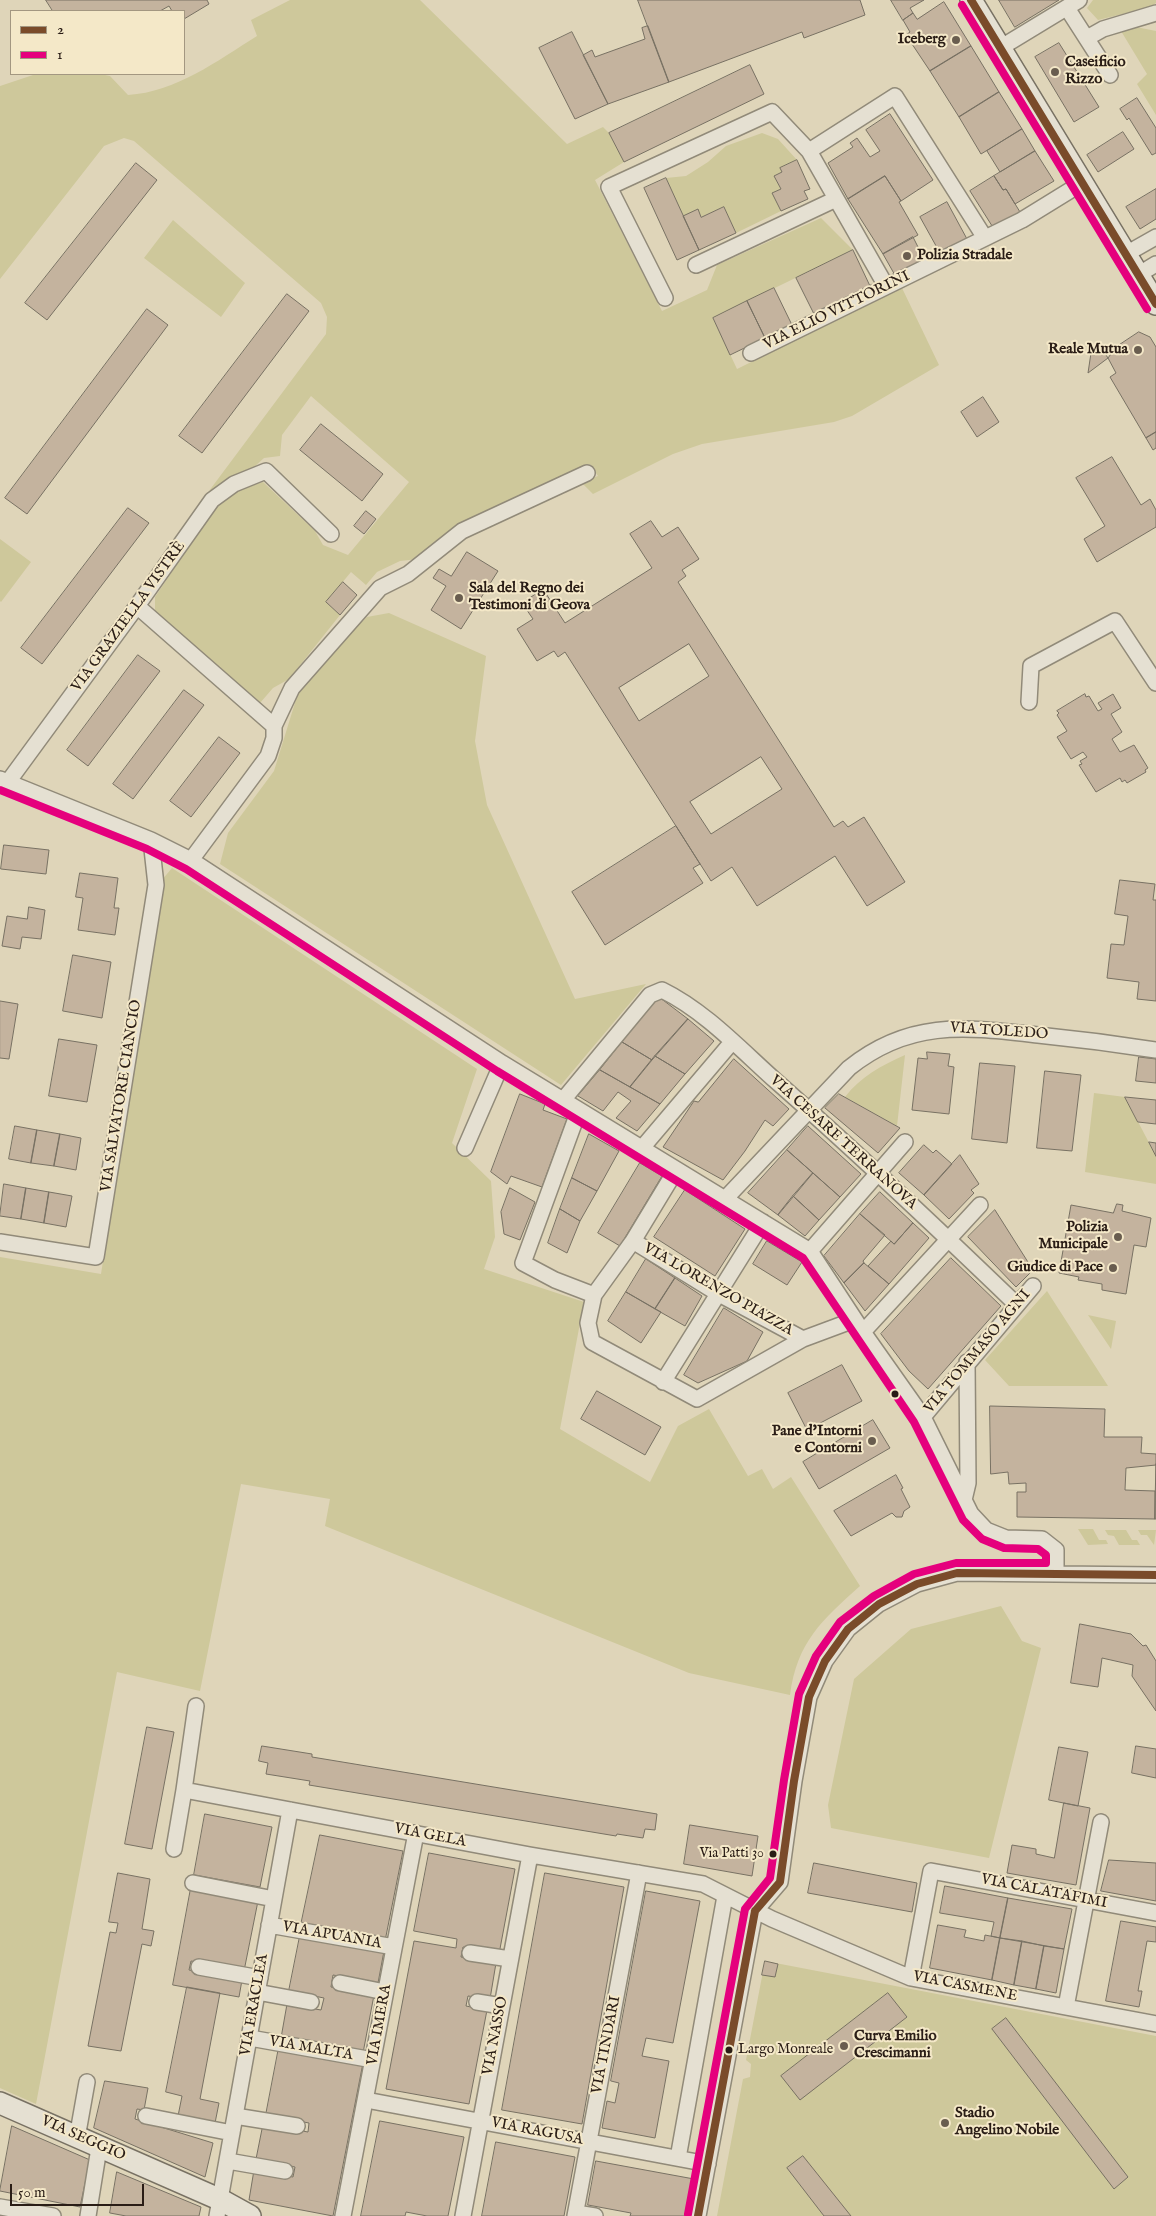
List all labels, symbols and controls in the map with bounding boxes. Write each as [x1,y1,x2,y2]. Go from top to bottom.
legend [10,10,185,75]
text: 2 [57,20,64,39]
place label: Iceberg [898,31,946,49]
marker: Iceberg [950,34,962,46]
text: 1 [57,45,63,64]
place label: Caseificio Rizzo [1065,54,1126,89]
marker: Caseificio Rizzo [1049,66,1061,78]
place label: Polizia Stradale [917,247,1012,265]
marker: Polizia Stradale [901,250,913,262]
street label: VIA ELIO VITTORINI [761,268,913,354]
place label: Reale Mutua [1048,341,1128,359]
marker: Reale Mutua [1132,344,1144,356]
street label: VIA GRAZIELLA VISTRÈ [68,538,190,696]
place label: Sala del Regno dei Testimoni di Geova [469,580,590,615]
marker: Sala del Regno dei Testimoni di Geova [453,592,465,604]
street label: VIA SALVATORE CIANCIO [98,999,146,1193]
street label: VIA TOLEDO [949,1020,1049,1044]
street label: VIA CESARE TERRANOVA [766,1072,920,1214]
place label: Polizia Municipale [1038,1219,1108,1254]
marker: Polizia Municipale [1112,1231,1124,1243]
street label: VIA LORENZO PIAZZA [640,1240,796,1340]
place label: Giudice di Pace [1007,1259,1103,1277]
marker: Giudice di Pace [1107,1262,1119,1274]
street label: VIA TOMMASO AGNI [921,1287,1035,1417]
unlabelled marker [890,1389,900,1399]
place label: Pane d'Intorni e Contorni [772,1423,862,1458]
marker: Pane d'Intorni e Contorni [866,1435,878,1447]
street label: VIA GELA [393,1820,467,1852]
place label: Via Patti 30 [699,1846,764,1862]
marker: Via Patti 30 [768,1849,778,1859]
street label: VIA CALATAFIMI [979,1871,1109,1913]
street label: VIA APUANIA [281,1918,383,1954]
street label: VIA ERACLEA [237,1953,273,2057]
street label: VIA CASMENE [911,1968,1019,2006]
street label: VIA IMERA [364,1983,396,2067]
street label: VIA TINDARI [589,1994,625,2096]
street label: VIA NASSO [480,1995,512,2077]
place label: Curva Emilio Crescimanni [854,2028,936,2063]
street label: VIA MALTA [268,2033,354,2065]
marker: Curva Emilio Crescimanni [838,2040,850,2052]
place label: Largo Monreale [738,2042,833,2058]
marker: Largo Monreale [724,2045,734,2055]
place label: Stadio Angelino Nobile [955,2105,1059,2140]
street label: VIA SEGGIO [38,2112,128,2166]
street label: VIA RAGUSA [490,2114,584,2150]
marker: Stadio Angelino Nobile [939,2117,951,2129]
scale bar [12,2174,146,2206]
text: 50 m [18,2183,46,2202]

